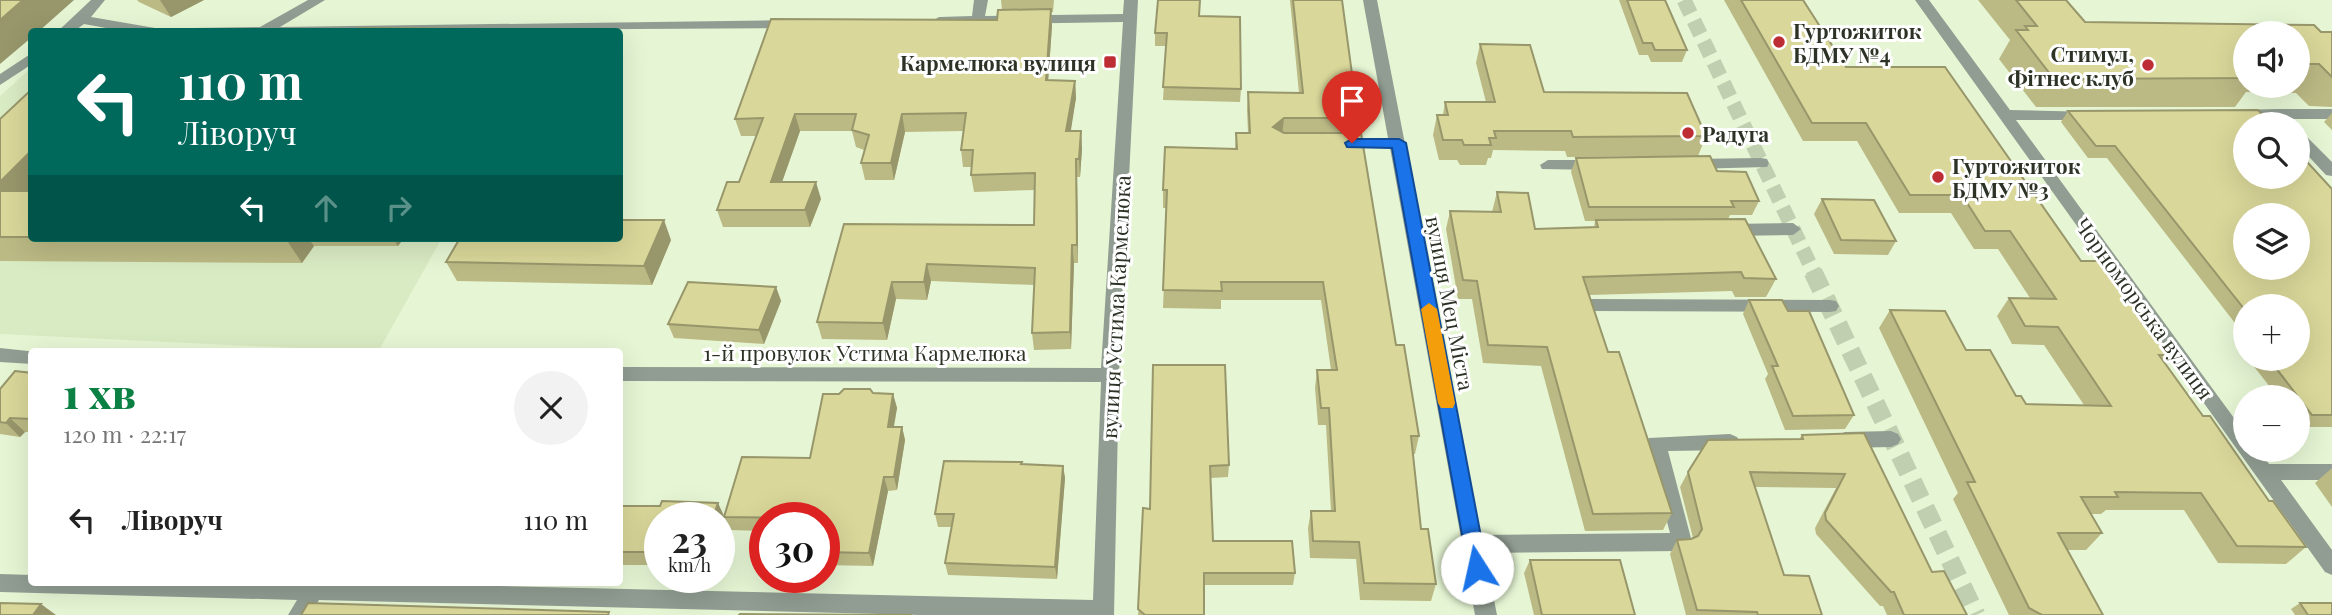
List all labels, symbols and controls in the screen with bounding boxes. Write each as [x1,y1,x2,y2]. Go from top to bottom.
place label: Гуртожиток БДМУ №4 [1793,16,1922,68]
map controls [2233,21,2310,462]
button: sound [2233,21,2310,98]
marker: Гуртожиток БДМУ №4 [1771,34,1787,50]
place label: Стимул, Фітнес клуб [2008,39,2134,91]
text: 110 m [178,47,303,112]
place label: Кармелюка вулиця [900,48,1096,76]
marker: Кармелюка вулиця [1102,54,1118,70]
icon: left [63,56,154,147]
marker: Стимул, Фітнес клуб [2140,57,2156,73]
pin [1322,71,1382,143]
icon: arrive [1333,82,1371,120]
text: Ліворуч [178,110,297,153]
button: search [2233,112,2310,189]
place label: Радуга [1702,119,1769,147]
marker: Радуга [1680,125,1696,141]
place label: Гуртожиток БДМУ №3 [1952,151,2081,203]
marker: Гуртожиток БДМУ №3 [1930,169,1946,185]
street label: вулиця Устима Кармелюка [1094,174,1136,440]
icon: left [234,189,272,227]
icon: ahead [307,189,345,227]
icon: right [380,189,418,227]
button: layers [2233,203,2310,280]
street label: Чорноморська вулиця [2070,212,2220,404]
street label: вулиця Мец Міста [1420,213,1482,393]
button: + [2233,294,2310,371]
street label: 1-й провулок Устима Кармелюка [703,338,1027,366]
text: 1 хв [63,364,136,420]
button: close [514,371,588,445]
button: − [2233,385,2310,462]
text: 120 m · 22:17 [63,418,186,449]
icon: left [63,501,101,539]
text: Ліворуч [122,502,223,537]
text: 110 m [524,502,588,537]
speed limit sign: 30 [749,502,840,593]
text: 23 [672,515,707,562]
position arrow [1440,531,1514,605]
text: km/h [668,553,711,577]

